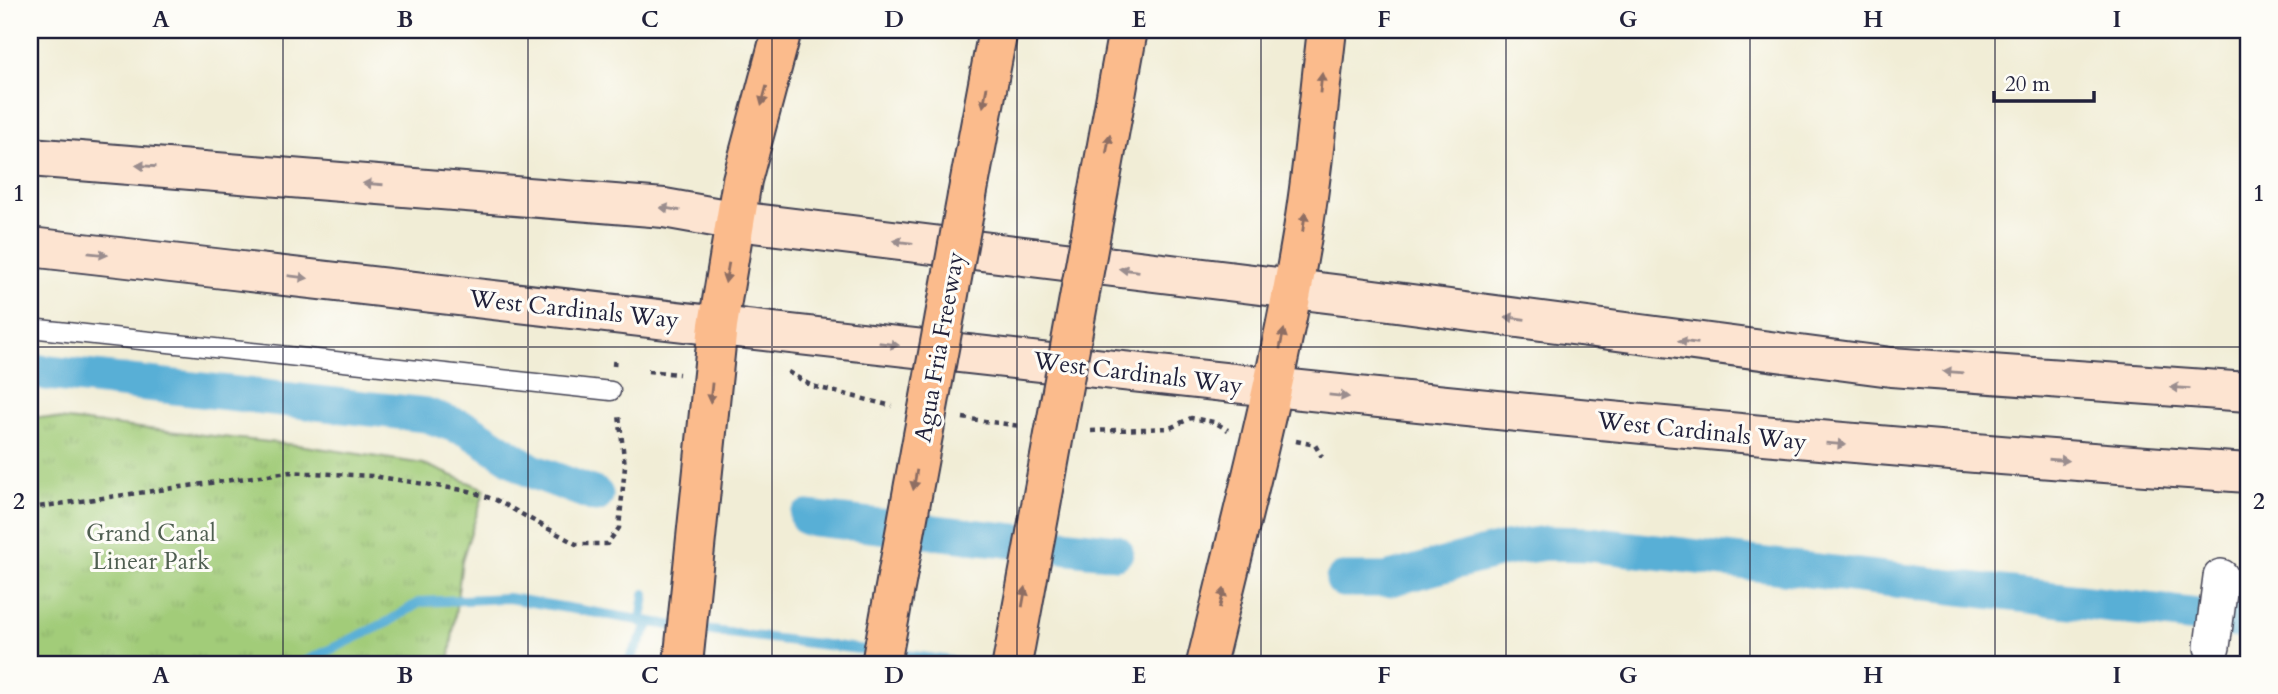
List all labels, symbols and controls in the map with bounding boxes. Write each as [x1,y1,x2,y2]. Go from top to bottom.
text: A [152,4,170,35]
text: B [397,4,413,35]
text: C [641,4,659,35]
text: D [884,4,904,35]
text: E [1132,4,1146,35]
text: F [1377,4,1391,35]
text: G [1619,4,1638,35]
text: H [1863,4,1883,35]
text: I [2113,4,2121,35]
scale bar [1994,60,2094,104]
text: 20 m [2005,70,2050,99]
one-way arrow [1315,72,1326,94]
one-way arrow [758,85,769,107]
one-way arrow [980,86,991,108]
one-way arrow [1102,133,1113,155]
one-way arrow [135,161,157,172]
text: 1 [13,178,25,209]
one-way arrow [362,178,384,189]
text: 1 [2253,178,2265,209]
one-way arrow [658,203,680,214]
one-way arrow [1299,211,1310,233]
one-way arrow [892,236,914,247]
one-way arrow [87,249,109,260]
street label: Agua Fria Freeway [906,249,973,445]
one-way arrow [722,262,733,284]
one-way arrow [1118,264,1140,275]
one-way arrow [287,272,309,283]
street label: West Cardinals Way [467,282,681,337]
one-way arrow [1504,312,1526,323]
one-way arrow [1276,328,1287,350]
one-way arrow [1677,336,1699,347]
one-way arrow [878,339,900,350]
street label: West Cardinals Way [1030,344,1245,403]
one-way arrow [1942,366,1964,377]
one-way arrow [706,382,717,404]
one-way arrow [2169,383,2191,394]
one-way arrow [1328,390,1350,401]
street label: West Cardinals Way [1595,404,1809,459]
one-way arrow [1825,439,1847,450]
one-way arrow [2048,455,2070,466]
one-way arrow [909,469,920,491]
text: 2 [13,486,25,517]
text: 2 [2253,486,2265,517]
park label: Grand Canal Linear Park [86,517,216,578]
one-way arrow [1019,586,1030,608]
one-way arrow [1217,587,1228,609]
text: A [152,660,170,691]
text: B [397,660,413,691]
text: C [641,660,659,691]
text: D [884,660,904,691]
text: E [1132,660,1146,691]
text: F [1377,660,1391,691]
text: G [1619,660,1638,691]
text: H [1863,660,1883,691]
text: I [2113,660,2121,691]

